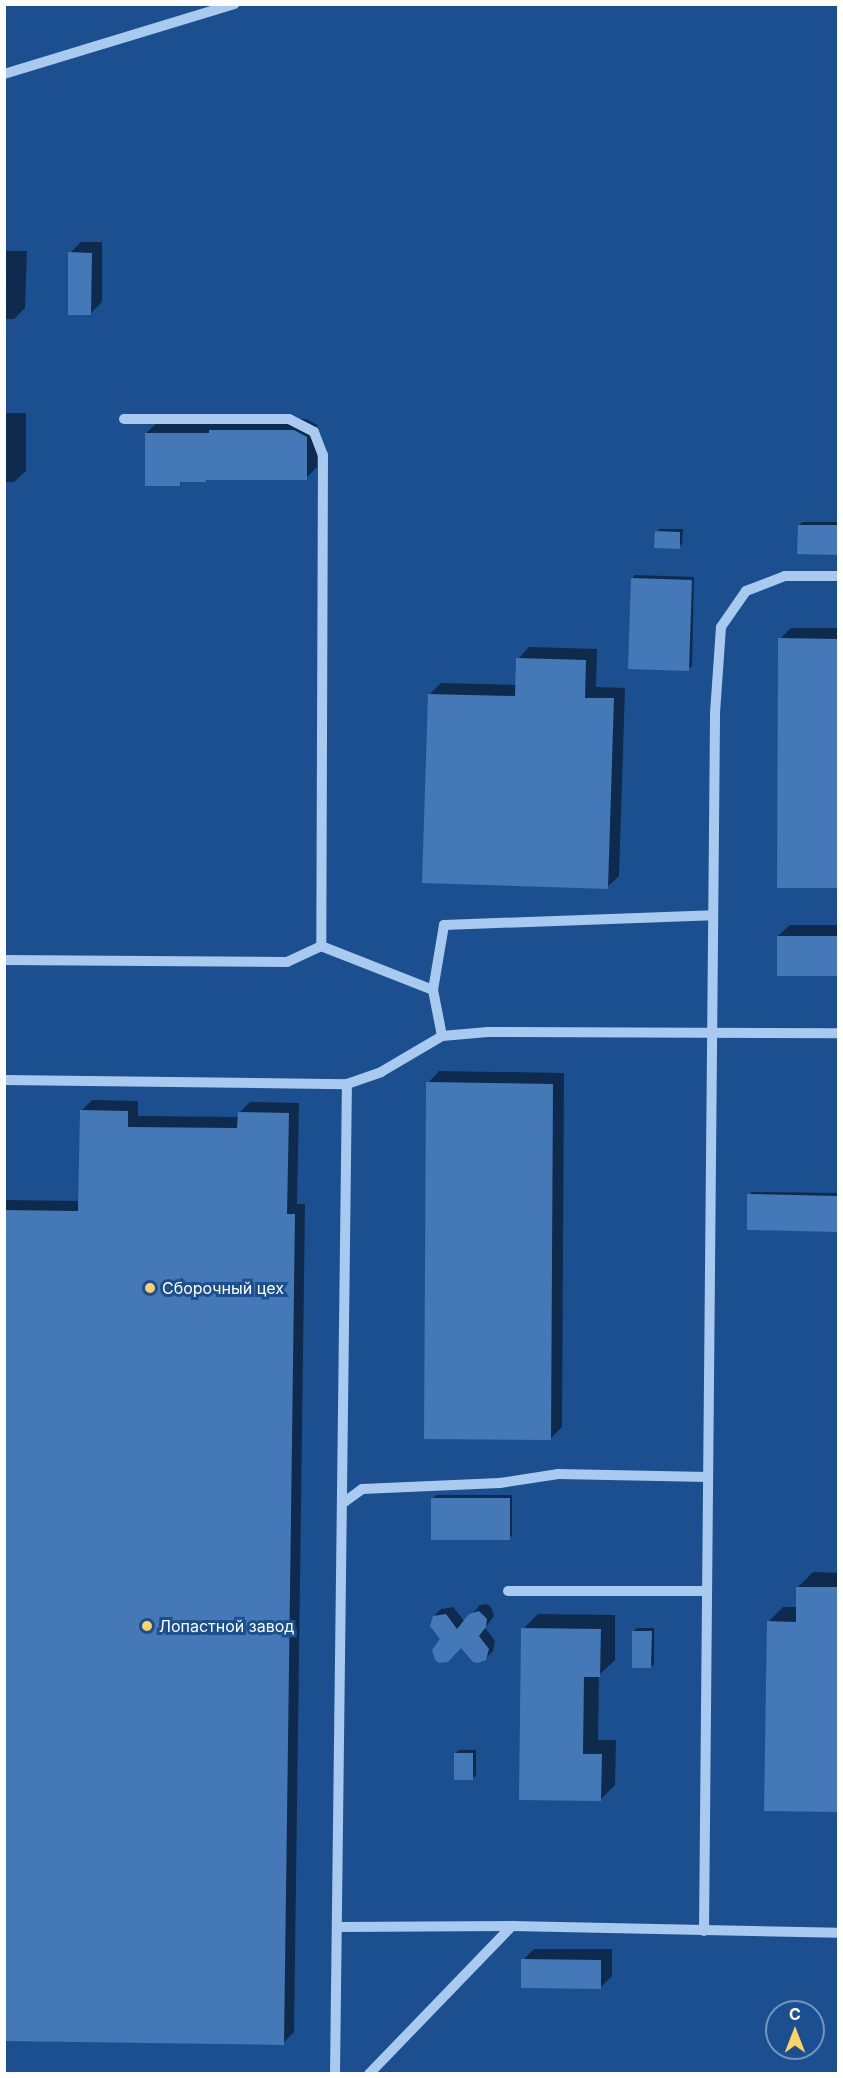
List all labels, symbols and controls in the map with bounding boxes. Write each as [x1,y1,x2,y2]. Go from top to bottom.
place label: Сборочный цех [162,1278,284,1298]
marker: Сборочный цех [143,1281,157,1295]
place label: Лопастной завод [159,1616,294,1636]
marker: Лопастной завод [140,1619,154,1633]
north arrow [765,2000,825,2060]
text: С [789,2004,801,2024]

